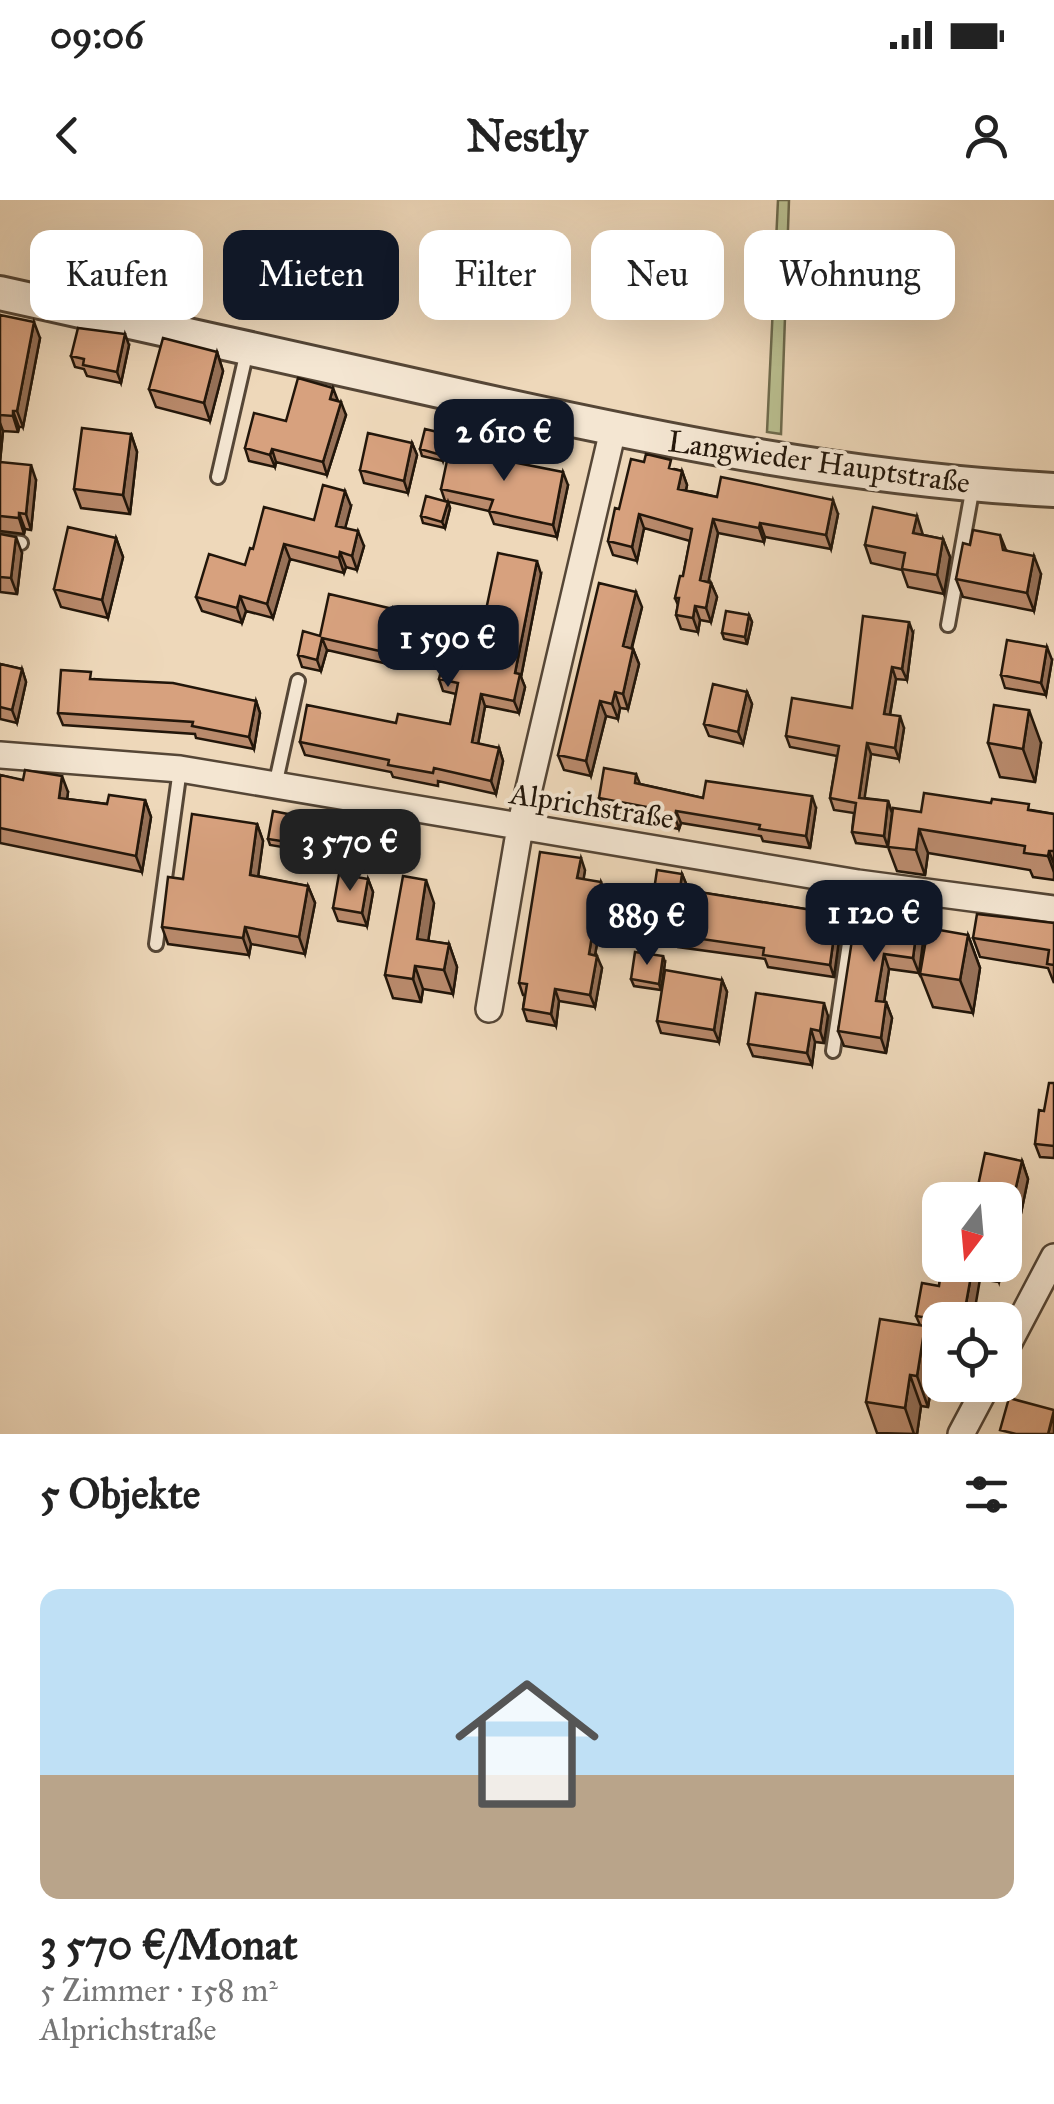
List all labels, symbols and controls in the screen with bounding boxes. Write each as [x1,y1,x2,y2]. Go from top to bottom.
text: 09:06 [50,12,144,58]
icon: back [40,108,95,163]
text: Nestly [466,108,588,163]
icon: person [959,108,1014,163]
chip: Kaufen [30,230,203,320]
chip: Mieten [223,230,399,320]
chip: Filter [419,230,571,320]
chip: Neu [591,230,724,320]
chip: Wohnung [744,230,955,320]
pin: 2 610 € [412,399,596,484]
text: 2 610 € [456,412,552,451]
street label: Langwieder Hauptstraße [666,423,972,501]
pin: 1 590 € [356,605,540,690]
text: 1 590 € [400,618,496,657]
street label: Alprichstraße [506,775,677,837]
pin: 3 570 € [258,809,442,894]
text: 3 570 € [302,822,398,861]
pin: 1 120 € [782,880,966,965]
pin: 889 € [577,883,717,968]
text: 1 120 € [828,893,920,932]
text: 889 € [608,896,686,935]
north arrow [922,1182,1022,1282]
map controls [922,1182,1022,1402]
button: locate [922,1302,1022,1402]
icon: filters [959,1467,1014,1522]
text: 5 Objekte [40,1468,200,1520]
icon: home [437,1654,617,1834]
text: 3 570 €/Monat [40,1919,298,1971]
text: 5 Zimmer · 158 m² [40,1971,278,2010]
text: Alprichstraße [40,2010,216,2049]

